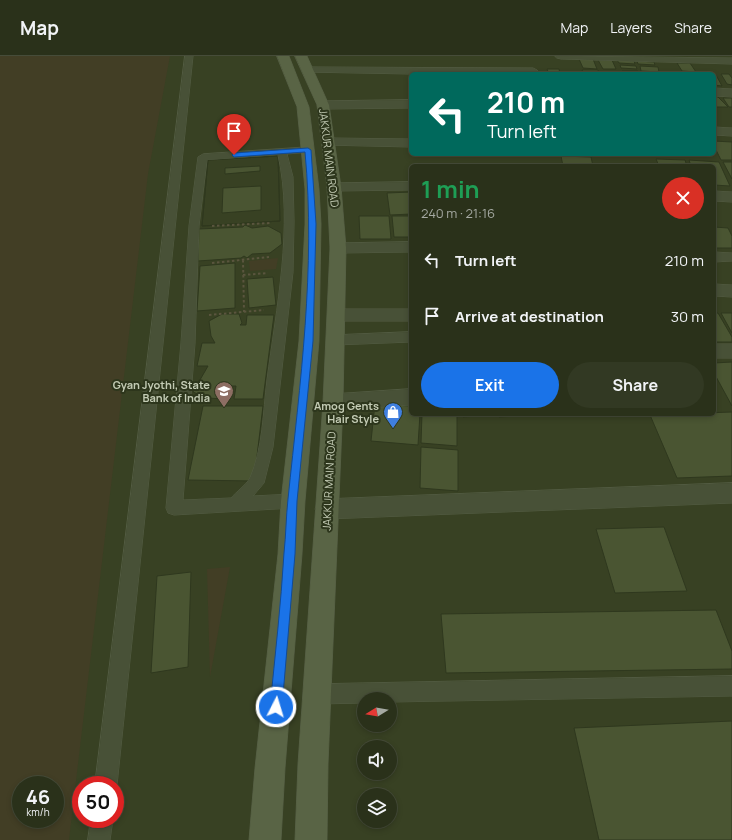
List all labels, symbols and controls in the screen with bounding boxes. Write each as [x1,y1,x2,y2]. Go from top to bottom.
text: Map [20,15,59,41]
text: Map [560,18,588,37]
text: Layers [610,18,652,37]
text: Share [674,18,712,37]
text: 210 m [487,83,565,121]
icon: left [421,88,473,140]
street label: JAKKUR MAIN ROAD [316,108,343,208]
pin [217,114,251,155]
text: Turn left [487,119,557,143]
icon: arrive [223,120,245,142]
text: 1 min [421,172,480,205]
button: close [662,177,704,219]
text: 240 m · 21:16 [421,204,495,222]
icon: left [421,249,443,271]
text: Turn left [455,250,517,271]
text: 210 m [665,250,704,271]
icon: arrive [421,305,443,327]
text: Arrive at destination [455,306,604,327]
text: 30 m [671,306,704,327]
button: Exit [421,362,559,408]
button: Share [567,362,704,408]
place label: Gyan Jyothi, State Bank of India [113,377,210,405]
school or university icon: Gyan Jyothi, State Bank of India [213,380,235,408]
place label: Amog Gents Hair Style [314,398,379,426]
shop icon: Amog Gents Hair Style [382,401,404,429]
street label: JAKKUR MAIN ROAD [318,431,339,531]
position arrow [255,686,297,728]
north arrow [357,692,397,732]
map controls [357,692,397,828]
button: sound [357,740,397,780]
speed limit sign: 50 [72,776,124,828]
text: 46 [26,783,50,810]
button: layers [357,788,397,828]
text: km/h [26,805,50,819]

